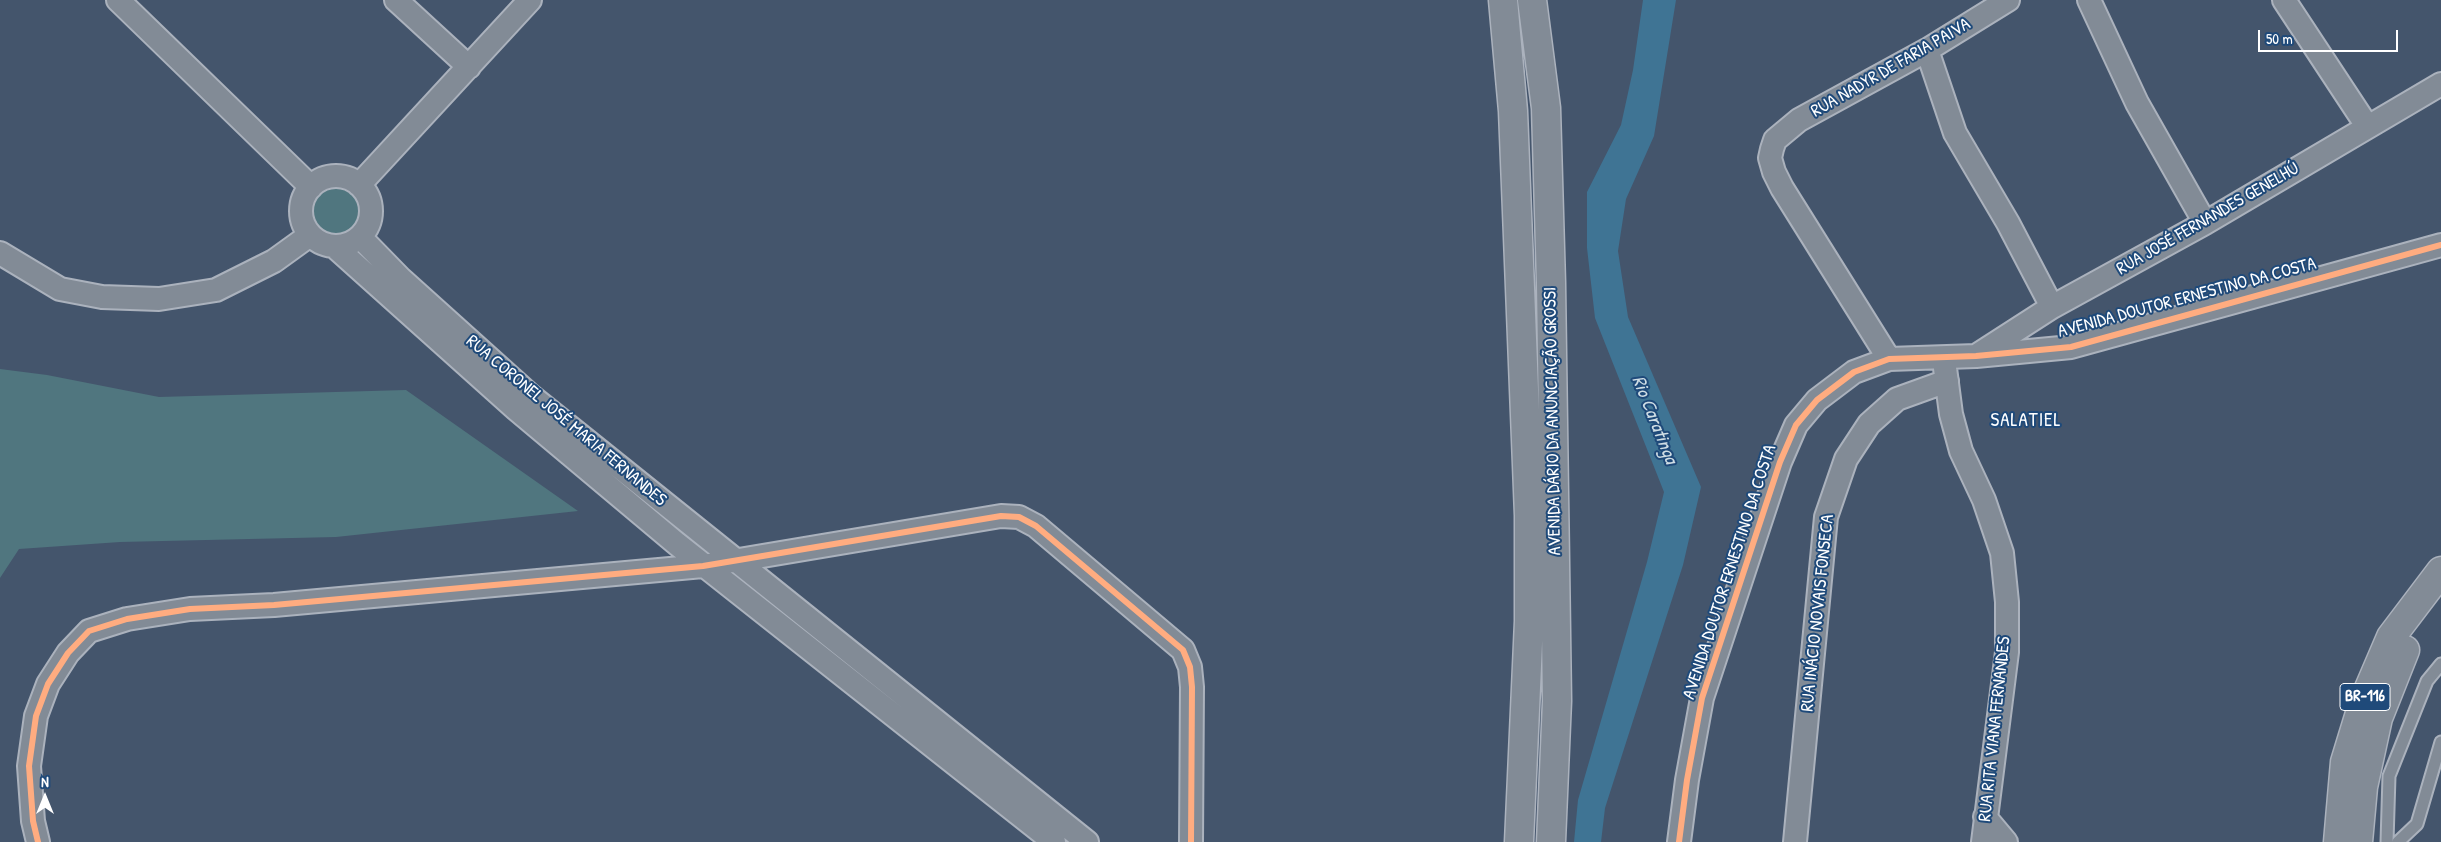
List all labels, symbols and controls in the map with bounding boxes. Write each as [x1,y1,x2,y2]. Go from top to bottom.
street label: RUA NADYR DE FARIA PAIVA [1808,14,1974,122]
scale bar [2261,20,2401,52]
text: 50 m [2266,28,2293,49]
street label: RUA JOSÉ FERNANDES GENELHÚ [2113,158,2303,280]
street label: AVENIDA DOUTOR ERNESTINO DA COSTA [2056,253,2318,343]
street label: AVENIDA DÁRIO DA ANUNCIAÇÃO GROSSI [1540,287,1566,555]
street label: RUA CORONEL JOSÉ MARIA FERNANDES [461,331,671,511]
water label: Rio Caratinga [1626,373,1682,467]
district label: SALATIEL [1989,410,2063,432]
street label: AVENIDA DOUTOR ERNESTINO DA COSTA [1679,442,1781,702]
street label: RUA INÁCIO NOVAIS FONSECA [1797,513,1839,713]
street label: RUA RITA VIANA FERNANDES [1975,635,2015,823]
road number: BR-116 [2340,684,2390,710]
north arrow [20,772,70,822]
text: N [41,772,49,791]

